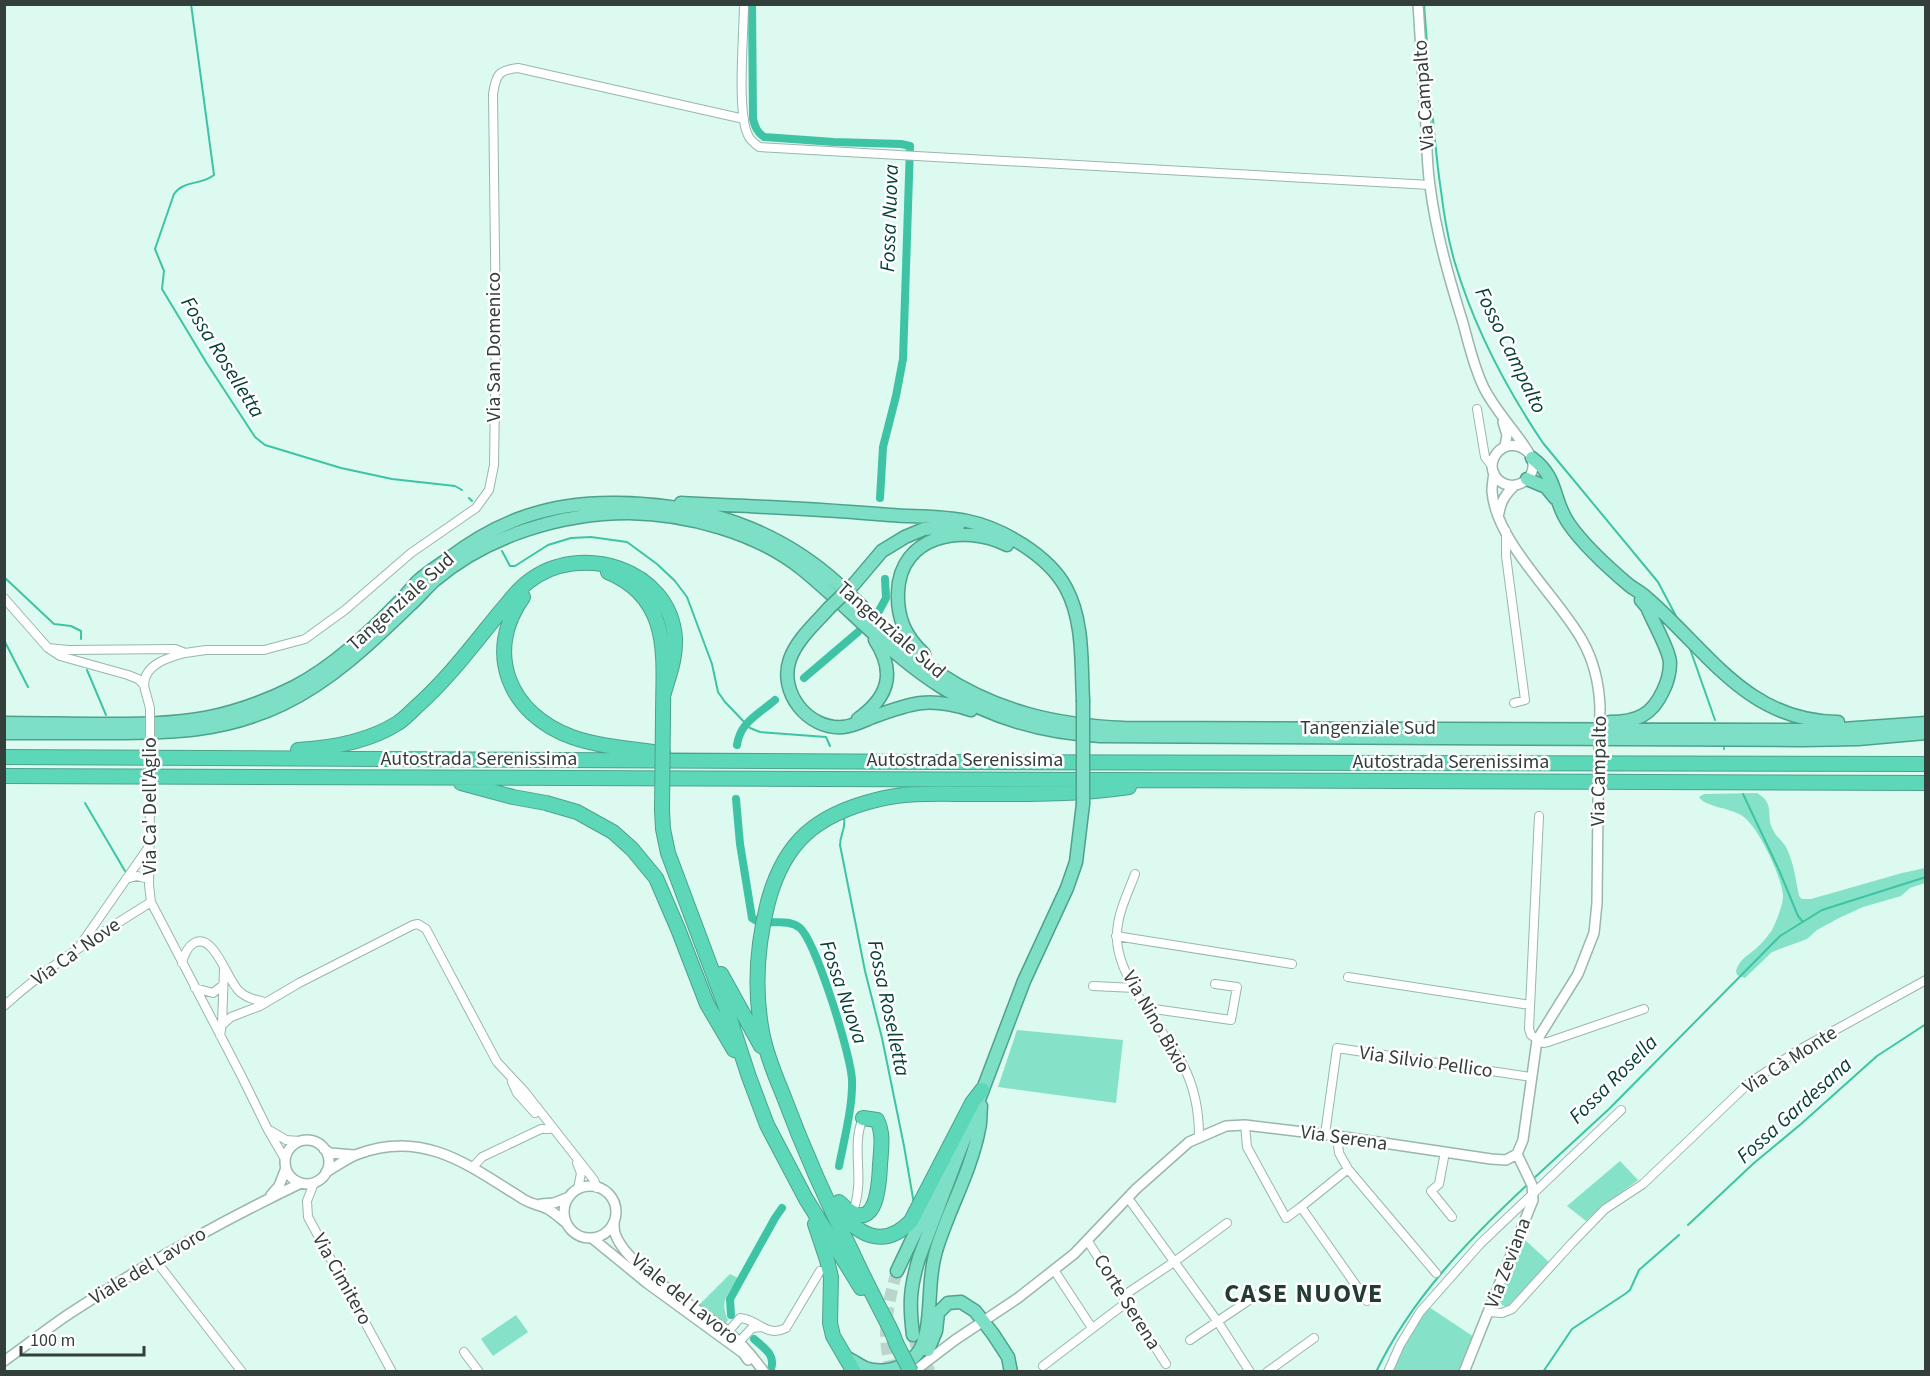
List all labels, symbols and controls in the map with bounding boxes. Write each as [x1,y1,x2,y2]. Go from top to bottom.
street label: Via Campalto [1406,39,1442,151]
water label: Fossa Nuova [872,164,906,272]
street label: Via San Domenico [480,272,508,422]
water label: Fosso Campalto [1467,282,1555,418]
water label: Fossa Roselletta [174,290,272,424]
street label: Tangenziale Sud [341,546,461,658]
street label: Tangenziale Sud [830,575,952,685]
street label: Tangenziale Sud [1300,714,1436,742]
street label: Via Campalto [1584,715,1614,827]
street label: Via Ca' Dell'Aglio [136,737,164,875]
street label: Autostrada Serenissima [381,745,577,773]
street label: Autostrada Serenissima [867,746,1063,774]
street label: Autostrada Serenissima [1353,748,1549,776]
street label: Via Ca' Nove [26,911,126,993]
water label: Fossa Nuova [812,936,876,1048]
water label: Fossa Roselletta [860,937,918,1079]
street label: Via Nino Bixio [1115,966,1197,1078]
street label: Via Cà Monte [1737,1019,1843,1101]
water label: Fossa Rosella [1562,1028,1664,1130]
street label: Via Silvio Pellico [1357,1039,1495,1085]
water label: Fossa Gardesana [1729,1050,1859,1170]
street label: Via Serena [1299,1118,1389,1158]
street label: Via Zeviana [1478,1214,1538,1312]
street label: Viale del Lavoro [84,1220,212,1312]
street label: Via Cimitero [305,1228,379,1330]
street label: Viale del Lavoro [625,1247,745,1351]
street label: Corte Serena [1087,1249,1167,1355]
district label: CASE NUOVE [1224,1275,1384,1312]
scale bar [21,1319,144,1357]
text: 100 m [30,1328,75,1353]

